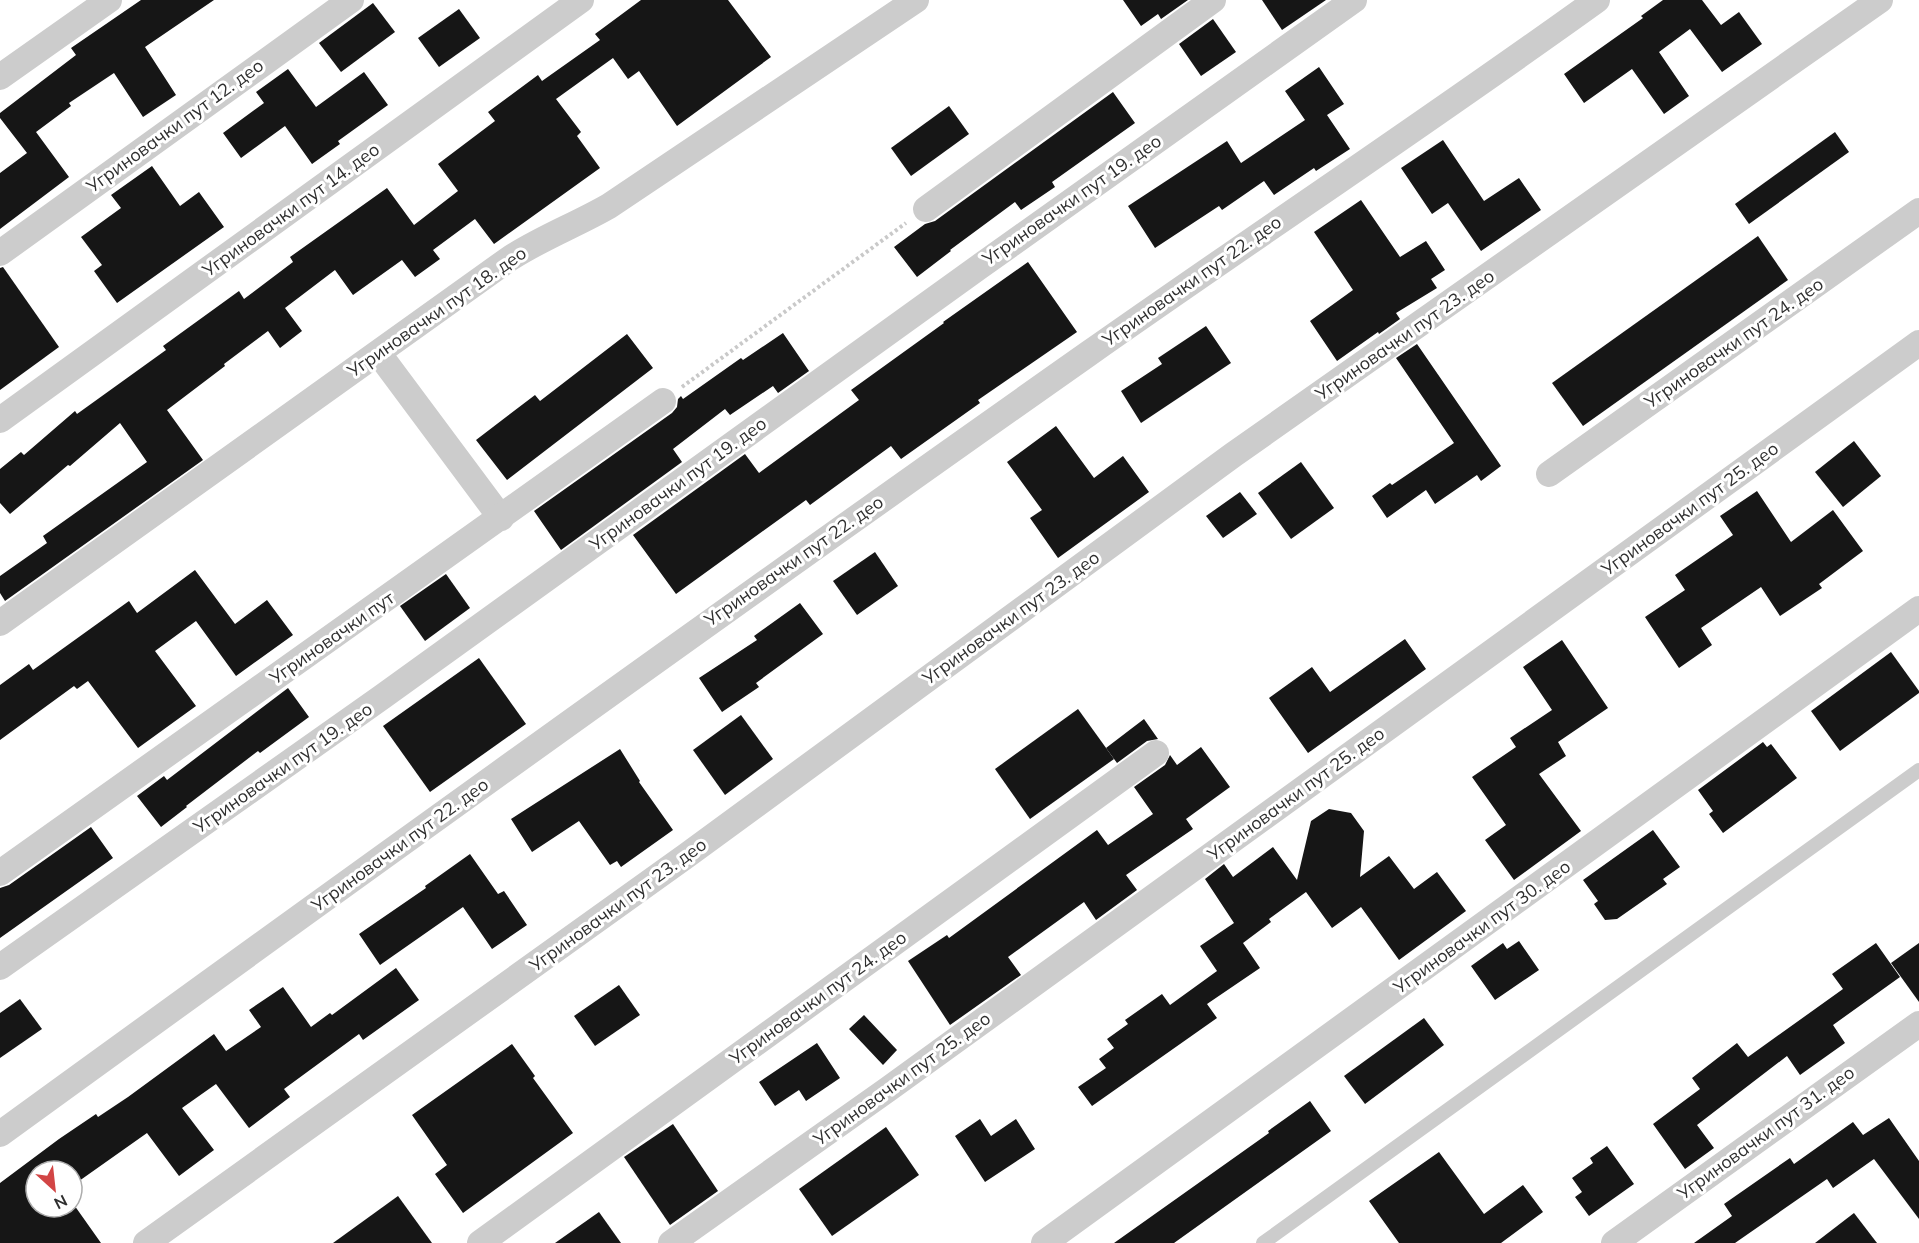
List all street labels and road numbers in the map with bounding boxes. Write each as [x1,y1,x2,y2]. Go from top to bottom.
street label: Угриновачки пут 12. део [81,54,268,198]
street label: Угриновачки пут 19. део [977,129,1166,271]
street label: Угриновачки пут 14. део [197,138,384,282]
street label: Угриновачки пут 22. део [1097,210,1286,352]
street label: Угриновачки пут 18. део [342,241,531,383]
street label: Угриновачки пут 23. део [1310,264,1499,406]
street label: Угриновачки пут 24. део [1639,272,1828,414]
street label: Угриновачки пут 19. део [584,412,771,556]
street label: Угриновачки пут 25. део [1596,437,1783,581]
street label: Угриновачки пут 22. део [699,490,888,632]
street label: Угриновачки пут 23. део [917,546,1104,690]
street label: Угриновачки пут [264,586,399,690]
street label: Угриновачки пут 19. део [188,697,377,839]
street label: Угриновачки пут 25. део [1202,722,1389,866]
street label: Угриновачки пут 22. део [306,773,493,917]
street label: Угриновачки пут 23. део [524,833,711,977]
street label: Угриновачки пут 30. део [1388,855,1575,999]
street label: Угриновачки пут 24. део [724,926,911,1070]
street label: Угриновачки пут 25. део [808,1007,995,1151]
street label: Угриновачки пут 31. део [1672,1061,1859,1205]

